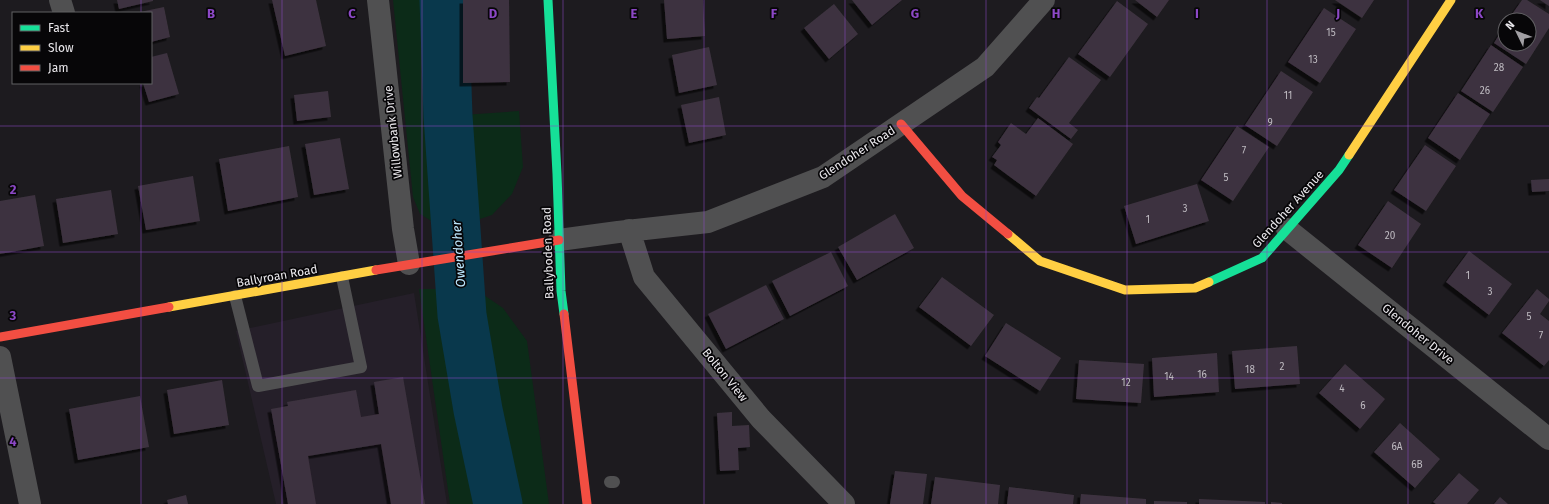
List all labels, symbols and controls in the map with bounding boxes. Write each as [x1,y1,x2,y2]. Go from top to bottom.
text: B [207,6,215,21]
text: C [348,6,356,21]
text: D [489,6,498,21]
text: E [631,6,638,21]
text: F [771,6,778,21]
text: G [911,6,919,21]
text: H [1052,6,1060,21]
text: I [1195,6,1199,21]
text: J [1335,6,1340,21]
text: K [1475,6,1484,21]
legend [12,12,152,84]
north arrow [1497,12,1537,52]
text: N [1503,18,1517,33]
text: Fast [48,21,70,35]
house number: 15 [1326,27,1336,39]
text: Slow [48,41,74,55]
house number: 13 [1308,54,1318,66]
text: Jam [48,61,68,75]
house number: 28 [1494,62,1505,74]
street label: Willowbank Drive [381,85,405,179]
house number: 26 [1480,85,1490,97]
house number: 11 [1284,90,1292,102]
house number: 9 [1267,117,1273,129]
street label: Glendoher Road [816,123,898,183]
house number: 7 [1242,145,1247,157]
street label: Glendoher Avenue [1249,167,1327,251]
house number: 5 [1223,172,1229,184]
text: 2 [10,182,17,197]
house number: 3 [1183,203,1188,215]
street label: Ballyboden Road [539,207,557,299]
house number: 1 [1146,214,1150,226]
water label: Owendoher [449,219,468,288]
house number: 20 [1385,230,1396,242]
street label: Ballyroan Road [235,262,319,290]
house number: 1 [1466,270,1470,282]
house number: 3 [1488,286,1493,298]
street label: Glendoher Drive [1379,301,1457,367]
text: 3 [9,308,17,323]
house number: 5 [1526,311,1532,323]
house number: 7 [1539,330,1544,342]
street label: Bolton View [699,346,751,405]
house number: 2 [1280,361,1285,373]
house number: 18 [1245,364,1255,376]
house number: 16 [1197,369,1207,381]
house number: 14 [1164,371,1175,383]
house number: 12 [1121,377,1131,389]
house number: 4 [1339,383,1345,395]
house number: 6 [1360,400,1366,412]
text: 4 [9,434,17,449]
house number: 6A [1391,441,1403,453]
house number: 6B [1411,459,1423,471]

